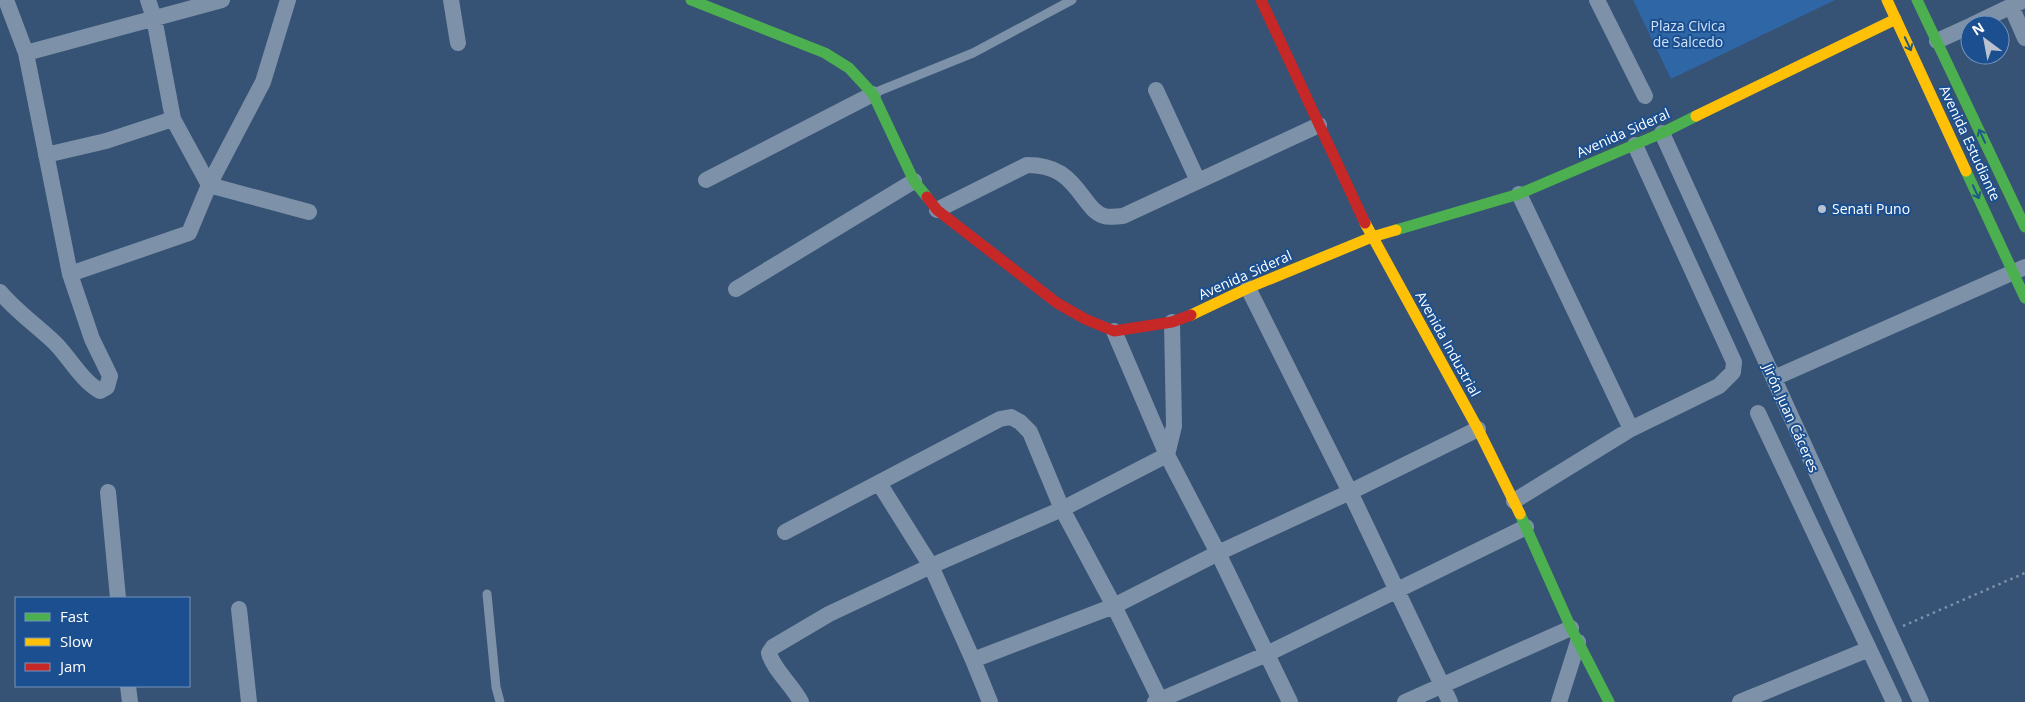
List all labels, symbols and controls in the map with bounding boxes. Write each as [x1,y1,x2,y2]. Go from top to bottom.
north arrow [1960,15,2010,65]
park label: Plaza Civica de Salcedo [1650,16,1726,51]
text: N [1968,17,1988,40]
one-way arrow [1903,36,1913,51]
street label: Avenida Estudiante [1935,82,2006,204]
street label: Avenida Sideral [1573,103,1673,162]
one-way arrow [1976,129,1986,144]
one-way arrow [1971,184,1981,199]
place label: Senati Puno [1832,199,1910,218]
marker: Senati Puno [1816,203,1828,215]
street label: Avenida Sideral [1195,245,1295,304]
street label: Avenida Industrial [1412,288,1485,400]
street label: Jirón Juan Cáceres [1758,358,1824,476]
legend [15,597,190,687]
text: Fast [60,606,89,626]
text: Slow [60,631,93,651]
text: Jam [58,656,86,676]

